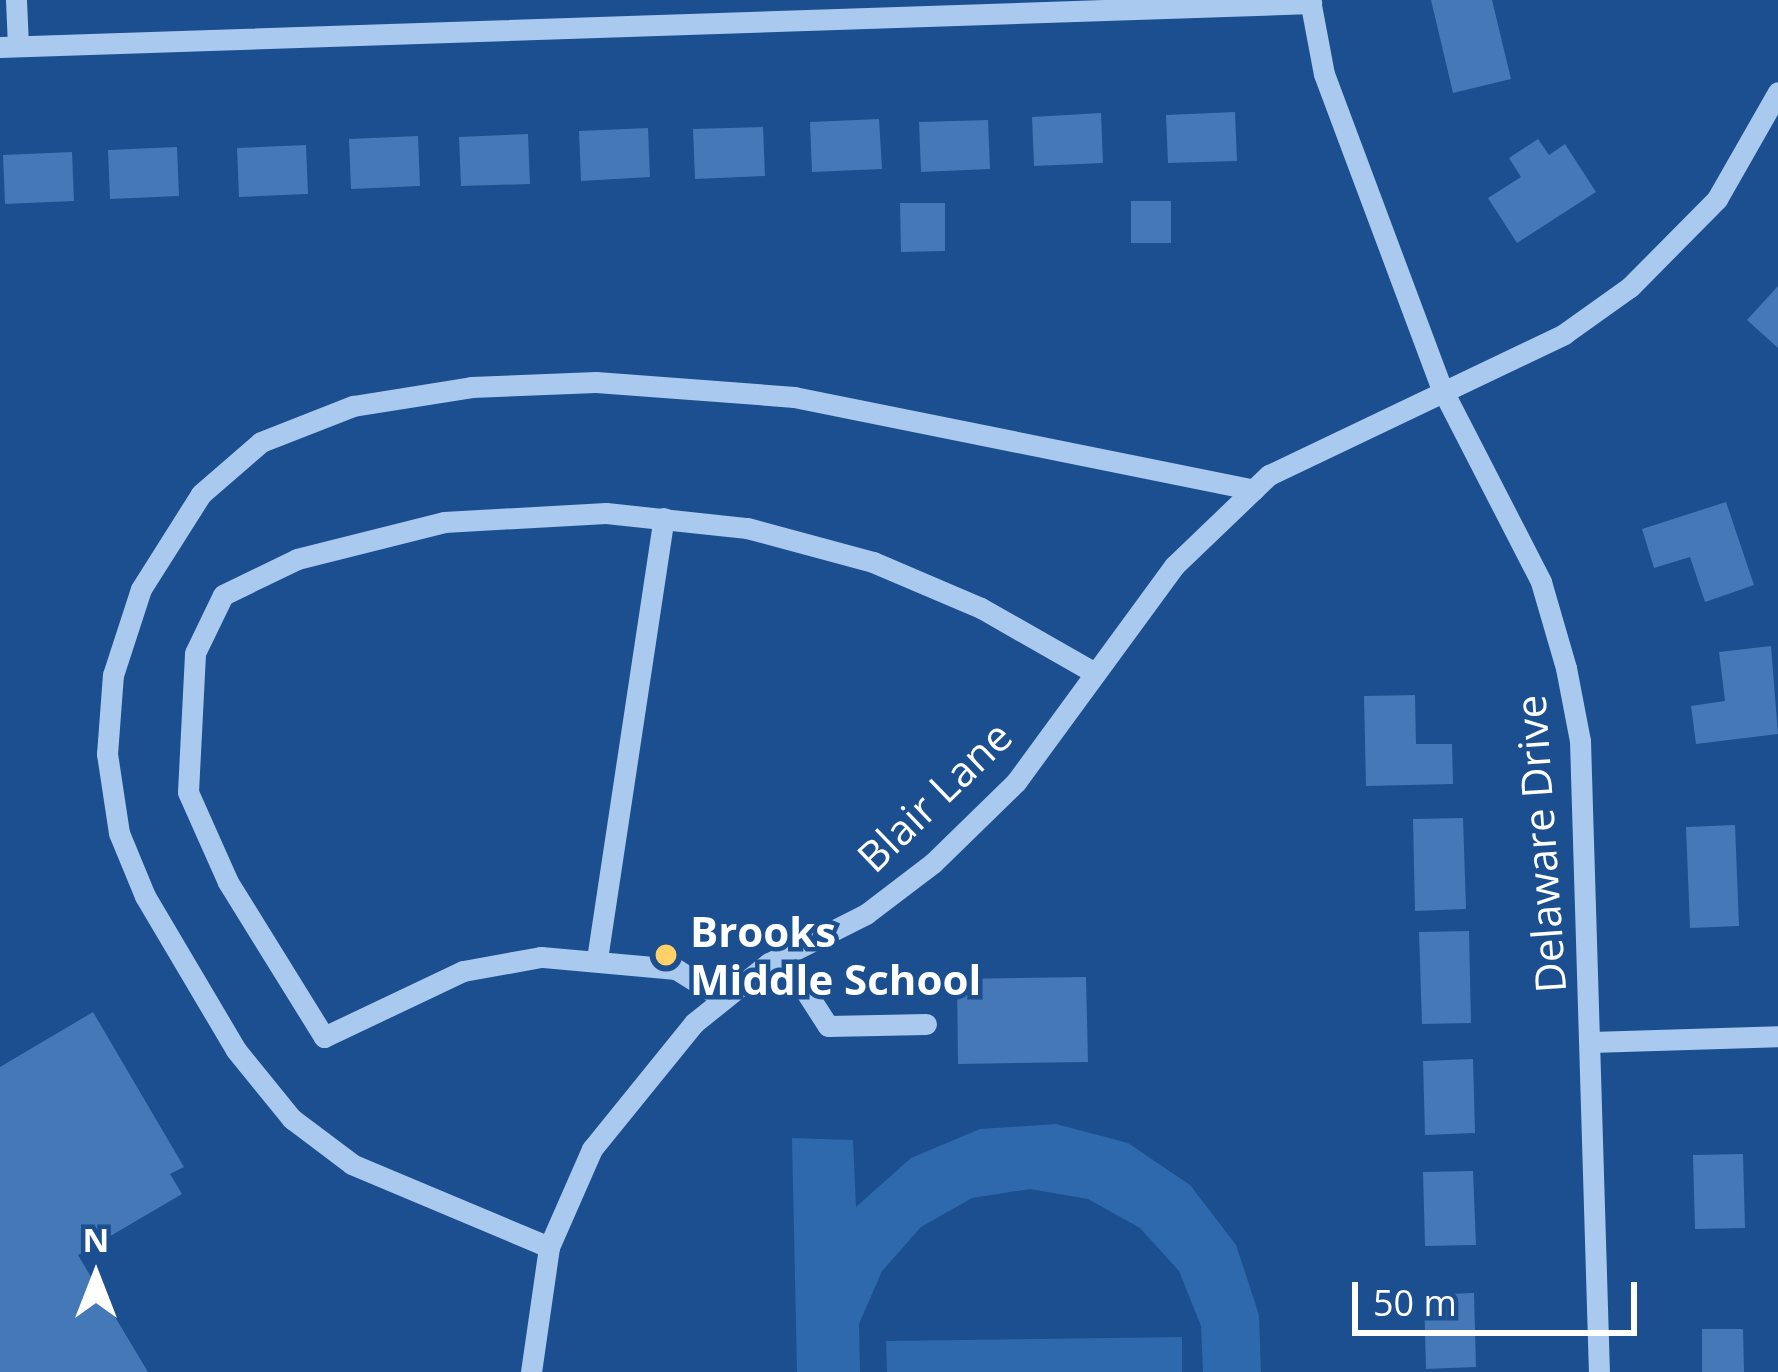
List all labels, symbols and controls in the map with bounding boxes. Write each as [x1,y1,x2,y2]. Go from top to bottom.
street label: Delaware Drive [1504,693,1576,995]
street label: Blair Lane [847,710,1021,882]
place label: Brooks Middle School [690,906,981,1004]
marker: Brooks Middle School [653,942,679,968]
north arrow [36,1216,156,1336]
text: N [83,1217,109,1262]
scale bar [1358,1258,1643,1332]
text: 50 m [1373,1278,1457,1327]

